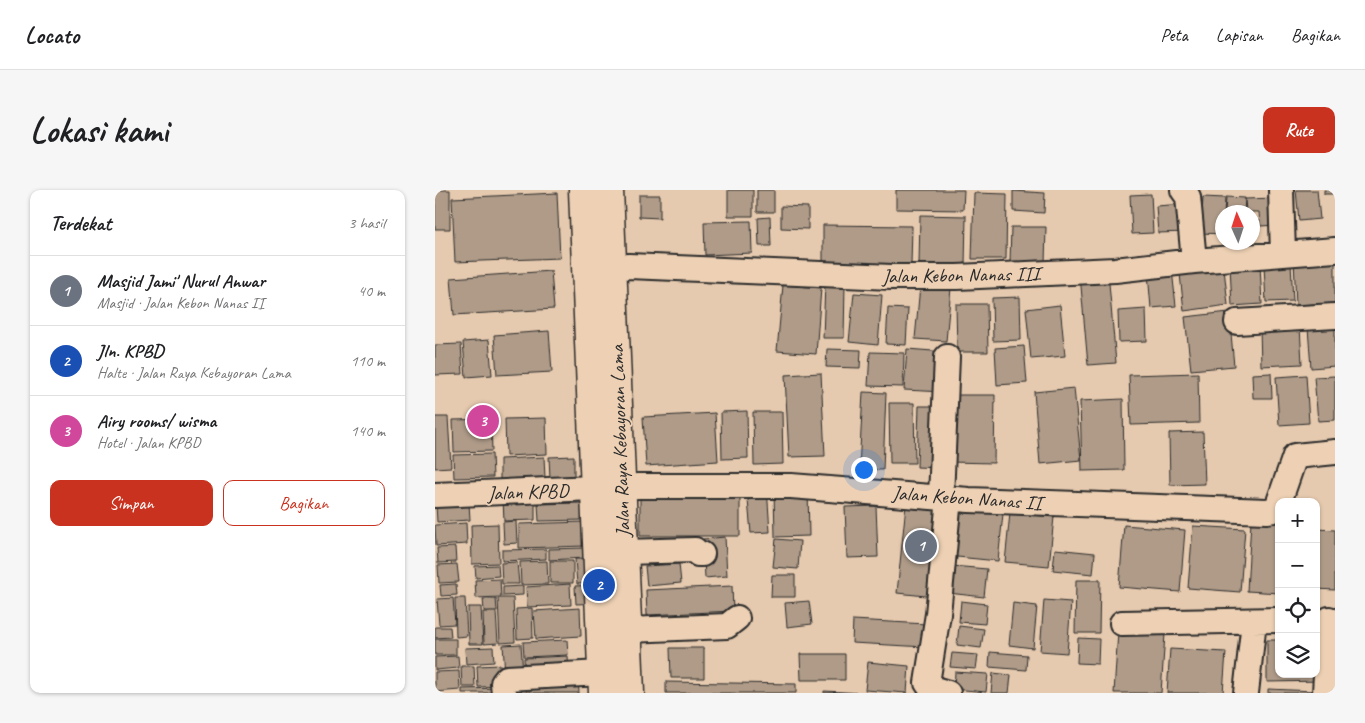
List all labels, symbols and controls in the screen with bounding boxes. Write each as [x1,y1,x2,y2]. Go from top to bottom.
text: Locato [25,20,79,50]
text: Peta [1161,24,1188,46]
text: Lapisan [1216,24,1263,46]
text: Bagikan [1291,24,1340,46]
button: Rute [1263,107,1335,153]
text: Lokasi kami [30,108,168,153]
north arrow [1215,205,1260,250]
text: Terdekat [50,210,111,236]
text: 3 hasil [348,213,385,233]
street label: Jalan Kebon Nanas III [881,261,1044,289]
text: Masjid Jami' Nurul Anwar [97,269,265,293]
text: 1 [62,281,70,301]
text: 40 m [358,281,385,301]
text: Masjid · Jalan Kebon Nanas II [97,293,264,313]
text: Jln. KPBD [97,339,163,363]
street label: Jalan Raya Kebayoran Lama [604,343,636,539]
text: 2 [62,351,70,371]
text: 110 m [351,351,385,371]
text: Halte · Jalan Raya Kebayoran Lama [97,363,291,383]
pin: 3 [467,402,499,440]
text: Airy rooms/ wisma [97,409,216,433]
text: 3 [62,421,70,441]
text: 140 m [351,421,385,441]
text: Hotel · Jalan KPBD [97,433,201,453]
your location [851,457,877,483]
street label: Jalan KPBD [486,478,570,506]
button: Simpan [50,480,213,526]
button: Bagikan [223,480,385,526]
street label: Jalan Kebon Nanas II [890,480,1047,516]
map controls [1275,498,1320,678]
button: + [1275,498,1320,543]
pin: 1 [905,527,937,565]
button: − [1275,543,1320,588]
pin: 2 [583,566,615,604]
button: locate [1275,588,1320,633]
button: layers [1275,633,1320,678]

